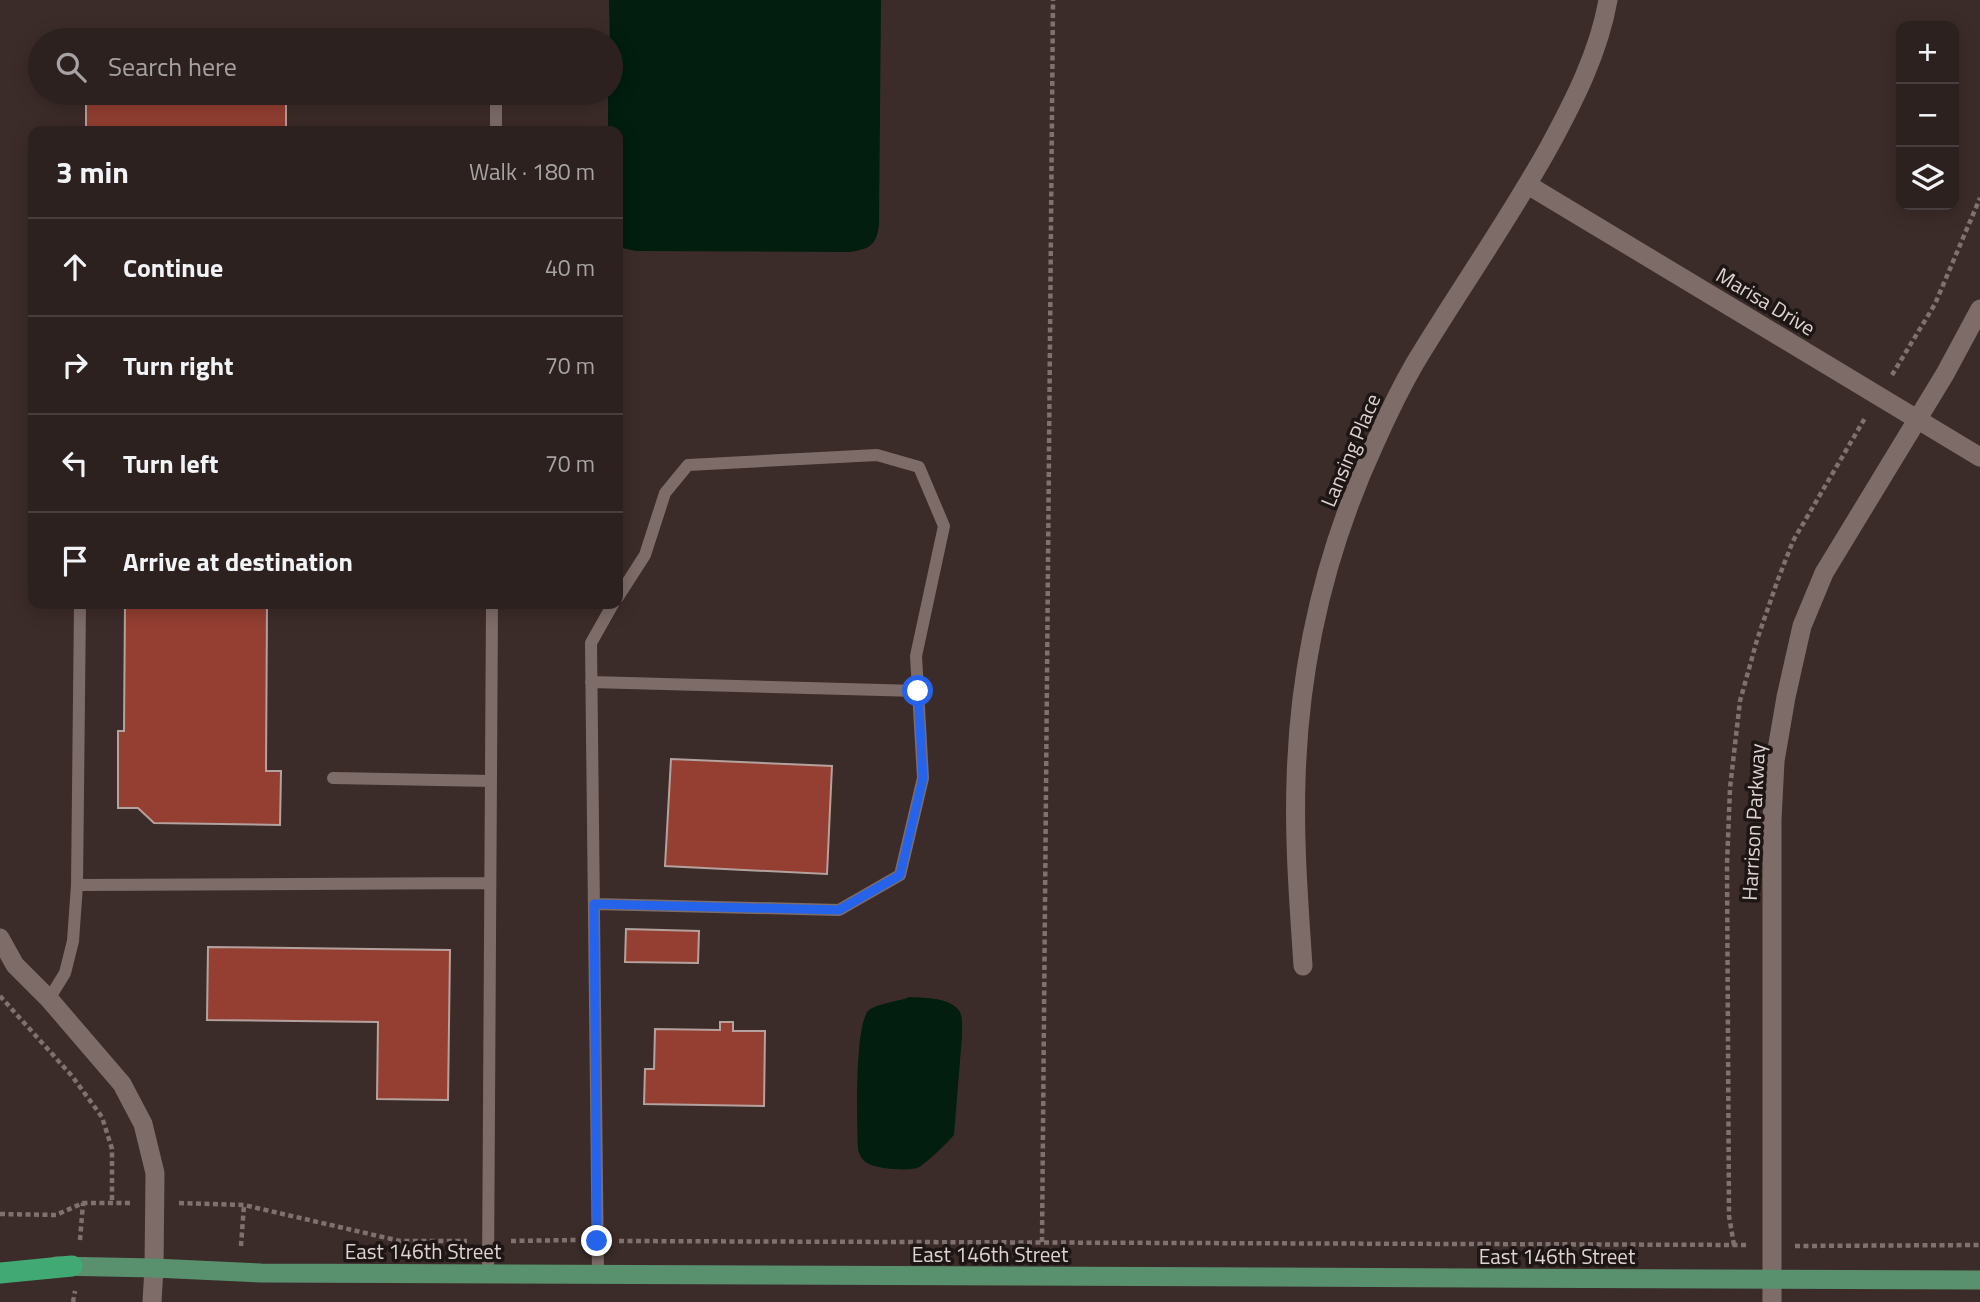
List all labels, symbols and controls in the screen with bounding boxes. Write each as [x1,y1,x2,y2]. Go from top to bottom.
map controls [1896,21,1959,210]
button: + [1896,21,1959,84]
search box [28,28,623,105]
text: Search here [108,47,237,86]
icon: search [52,48,90,86]
button: − [1896,84,1959,147]
button: layers [1896,147,1959,210]
text: 3 min [56,149,129,195]
text: Walk · 180 m [469,154,595,189]
icon: ahead [56,248,94,286]
text: Continue [123,248,223,287]
text: 40 m [545,250,595,285]
street label: Marisa Drive [1710,259,1822,343]
icon: right [56,346,94,384]
text: Turn right [123,346,234,385]
text: 70 m [545,348,595,383]
street label: Lansing Place [1312,388,1388,512]
icon: left [56,444,94,482]
text: Turn left [123,444,218,483]
text: 70 m [545,446,595,481]
icon: arrive [56,542,94,580]
text: Arrive at destination [123,542,353,581]
route start [902,675,933,706]
street label: Harrison Parkway [1733,743,1773,901]
route end [581,1225,612,1256]
street label: East 146th Street [345,1235,502,1267]
street label: East 146th Street [912,1238,1069,1270]
street label: East 146th Street [1479,1240,1636,1272]

